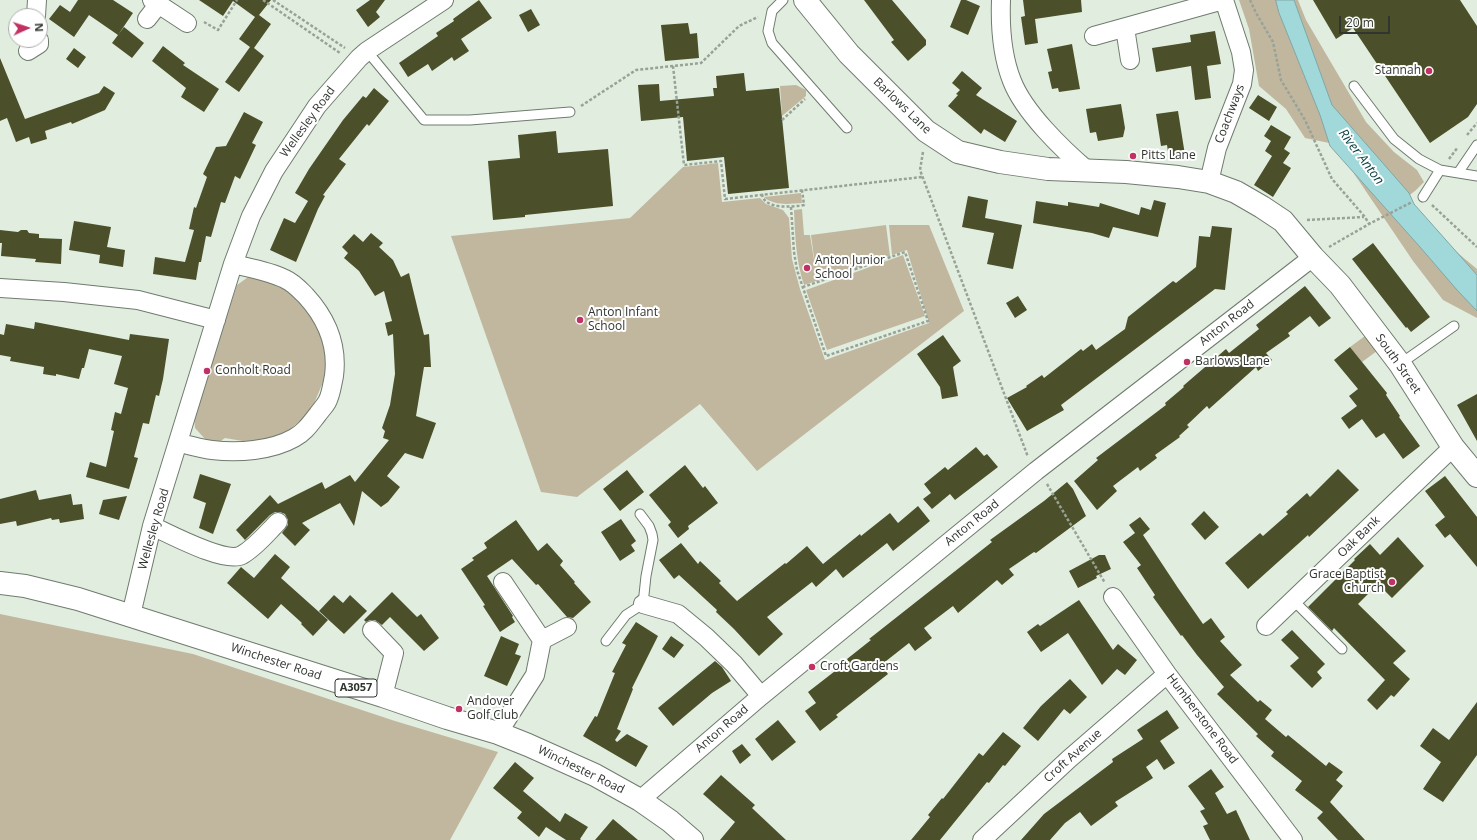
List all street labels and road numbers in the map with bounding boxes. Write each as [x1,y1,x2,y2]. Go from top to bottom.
street label: Barlows Lane [870,75,934,137]
street label: Coachways [1212,82,1248,146]
street label: Wellesley Road [278,84,338,160]
street label: Anton Road [1197,297,1257,349]
street label: South Street [1372,331,1424,397]
street label: Wellesley Road [136,487,172,571]
street label: Anton Road [942,497,1002,549]
street label: Oak Bank [1335,513,1383,561]
street label: Winchester Road [229,641,323,683]
street label: Humberstone Road [1163,671,1241,767]
road number: A3057 [335,679,377,697]
street label: Anton Road [693,702,751,756]
street label: Croft Avenue [1041,726,1105,786]
street label: Winchester Road [535,743,627,797]

